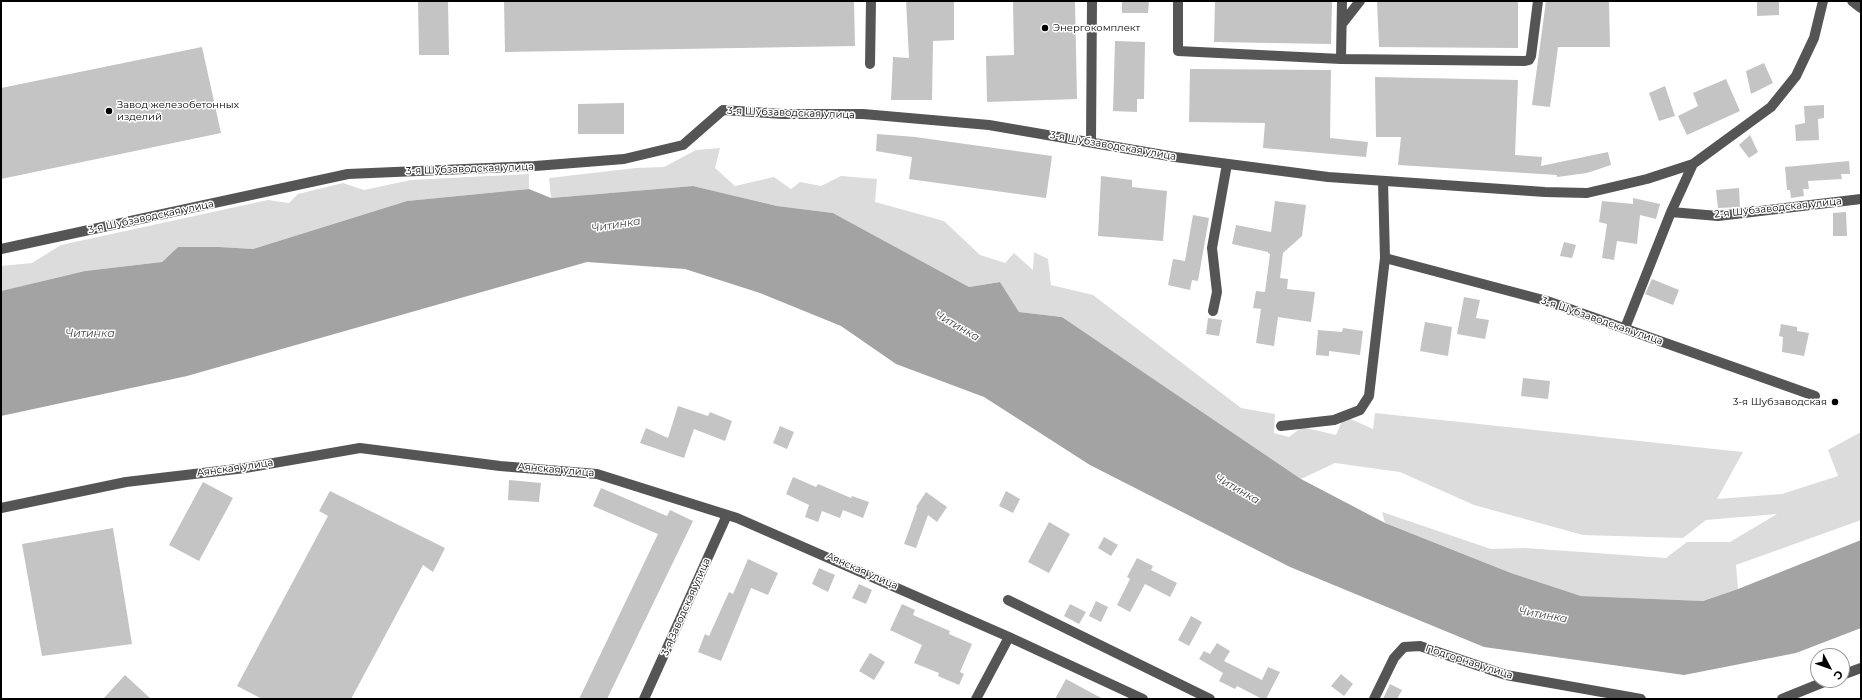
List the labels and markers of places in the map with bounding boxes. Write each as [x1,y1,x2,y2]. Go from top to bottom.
place label: Энергокомплект [1053,22,1140,34]
marker: Энергокомплект [1040,23,1050,33]
place label: Завод железобетонных изделий [117,99,239,122]
marker: Завод железобетонных изделий [104,106,114,116]
place label: 3-я Шубзаводская [1733,396,1827,408]
marker: 3-я Шубзаводская [1830,397,1840,407]

